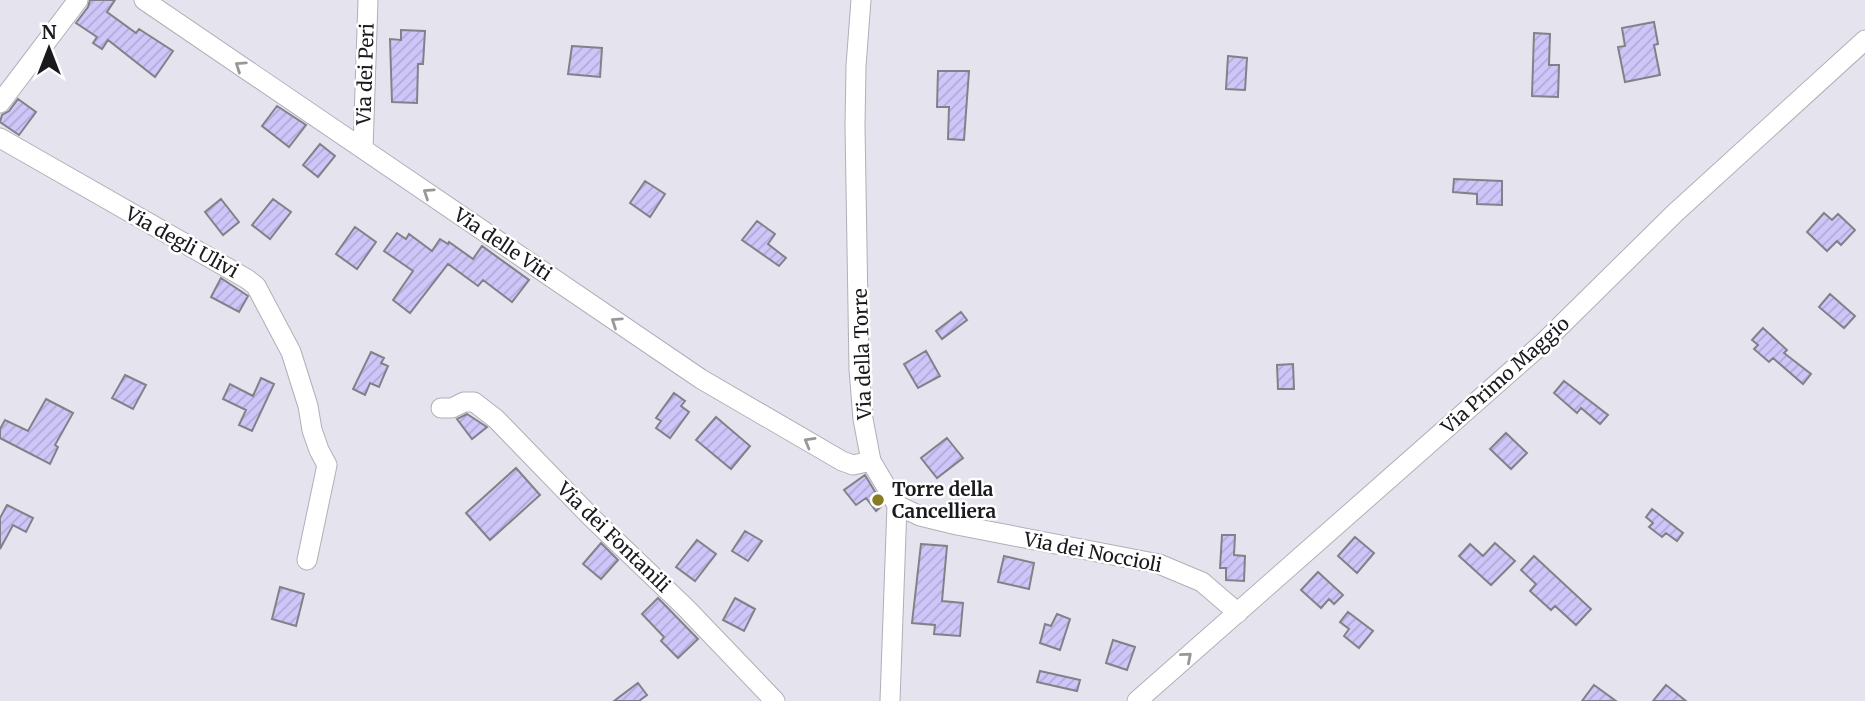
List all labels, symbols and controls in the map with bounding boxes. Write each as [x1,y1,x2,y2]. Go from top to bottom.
north arrow [14,14,84,84]
text: N [41,20,57,44]
street label: Via dei Peri [351,23,379,126]
one-way arrow [235,61,248,74]
one-way arrow [423,189,436,201]
street label: Via degli Ulivi [120,201,243,283]
street label: Via delle Viti [449,202,557,286]
street label: Via della Torre [848,288,876,421]
street label: Via Primo Maggio [1435,311,1574,439]
one-way arrow [611,317,624,330]
one-way arrow [803,438,816,451]
street label: Via dei Fontanili [552,476,676,597]
place label: Torre della Cancelliera [892,477,996,523]
marker: Torre della Cancelliera [870,492,886,508]
street label: Via dei Noccioli [1021,527,1164,577]
one-way arrow [1179,653,1192,665]

